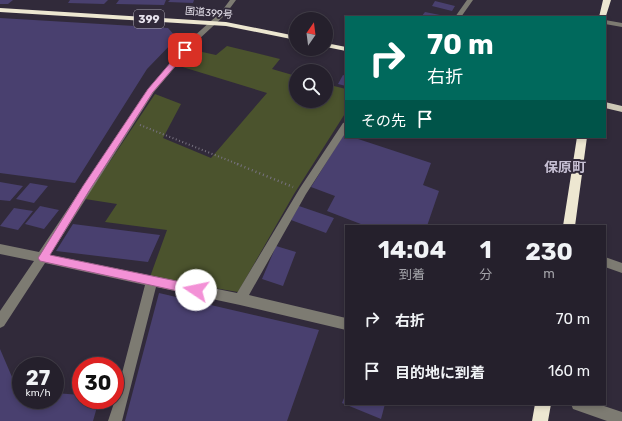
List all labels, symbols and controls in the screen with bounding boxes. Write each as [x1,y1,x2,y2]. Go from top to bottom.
street label: 国道399号 [185,5,233,21]
road number: 399 [134,10,164,28]
north arrow [289,12,333,56]
map controls [289,12,333,108]
text: 70 m [427,28,494,61]
icon: right [361,32,413,84]
pin [168,33,202,67]
icon: arrive [174,39,196,61]
button: search [289,64,333,108]
text: 右折 [427,66,463,88]
icon: arrive [414,108,436,130]
text: その先 [361,112,406,130]
district label: 保原町 [544,159,586,176]
text: 14:04 [378,236,446,264]
text: 1 [480,236,492,264]
text: 230 [525,238,573,266]
text: m [543,266,555,281]
text: 到着 [399,267,425,282]
text: 分 [479,267,492,282]
position arrow [175,269,217,311]
icon: right [361,308,383,330]
text: 70 m [556,310,590,328]
text: 右折 [395,312,425,330]
speed limit sign: 30 [72,357,124,409]
icon: arrive [361,360,383,382]
text: 160 m [548,362,590,380]
text: 目的地に到着 [395,364,485,382]
text: 27 [26,366,50,390]
text: km/h [26,387,50,399]

